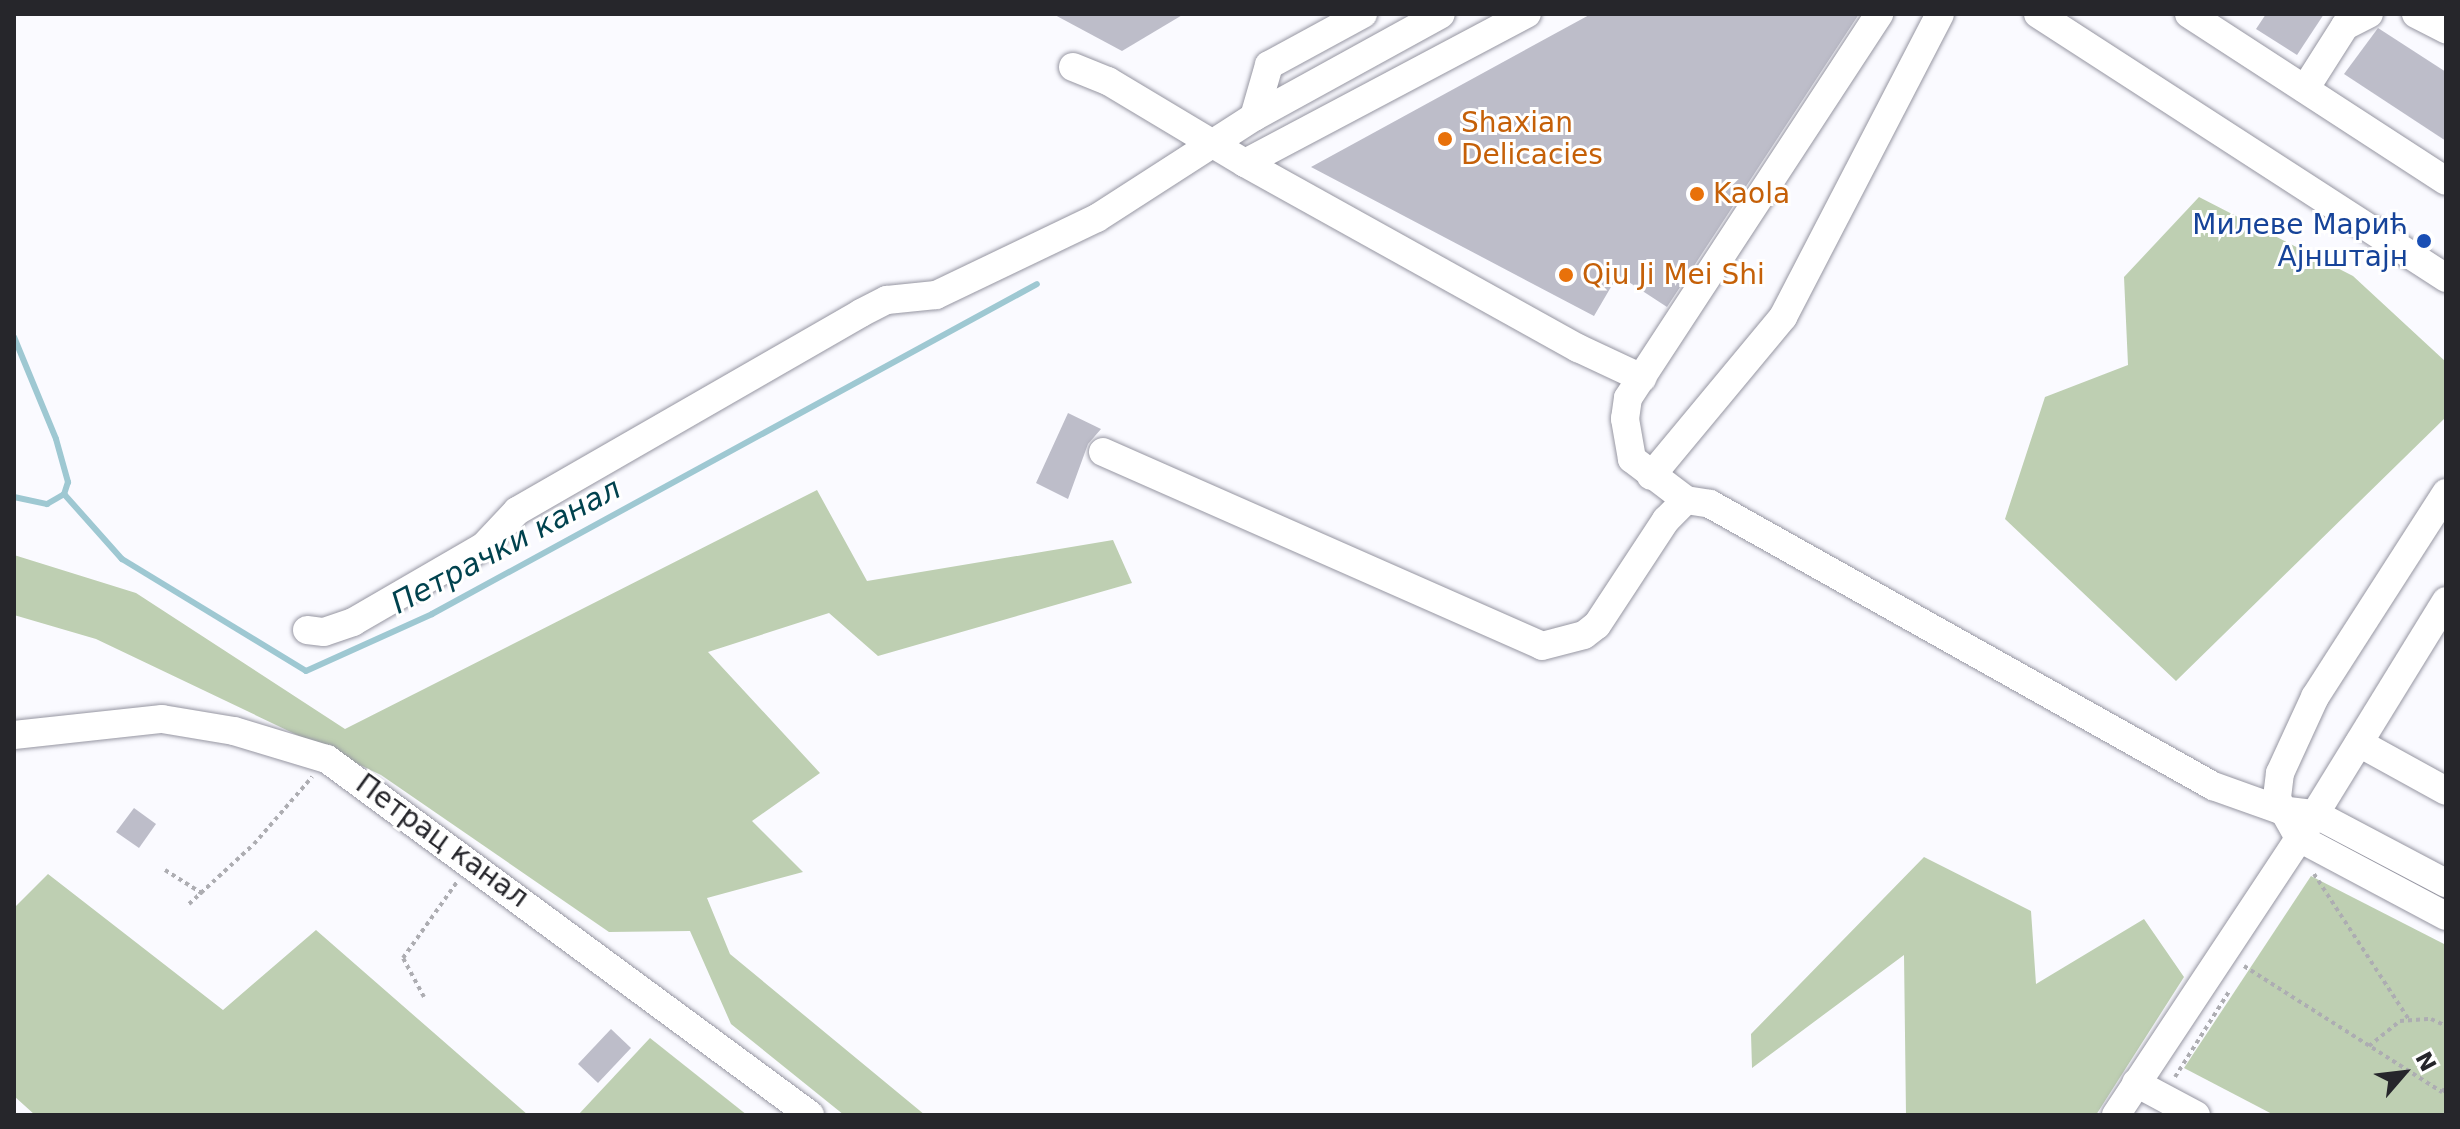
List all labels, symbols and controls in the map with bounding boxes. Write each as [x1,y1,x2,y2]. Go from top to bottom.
place label: Shaxian Delicacies [1461,106,1603,172]
marker: Shaxian Delicacies [1436,130,1454,148]
place label: Kaola [1713,177,1790,211]
marker: Kaola [1688,185,1706,203]
place label: Милеве Марић Ајнштајн [2192,208,2408,274]
marker: Милеве Марић Ајнштајн [2415,232,2433,250]
place label: Qiu Ji Mei Shi [1582,258,1765,292]
marker: Qiu Ji Mei Shi [1557,266,1575,284]
water label: Петрачки канал [385,470,627,622]
street label: Петрац канал [349,767,535,915]
north arrow [2364,1033,2444,1113]
text: N [2410,1047,2441,1075]

